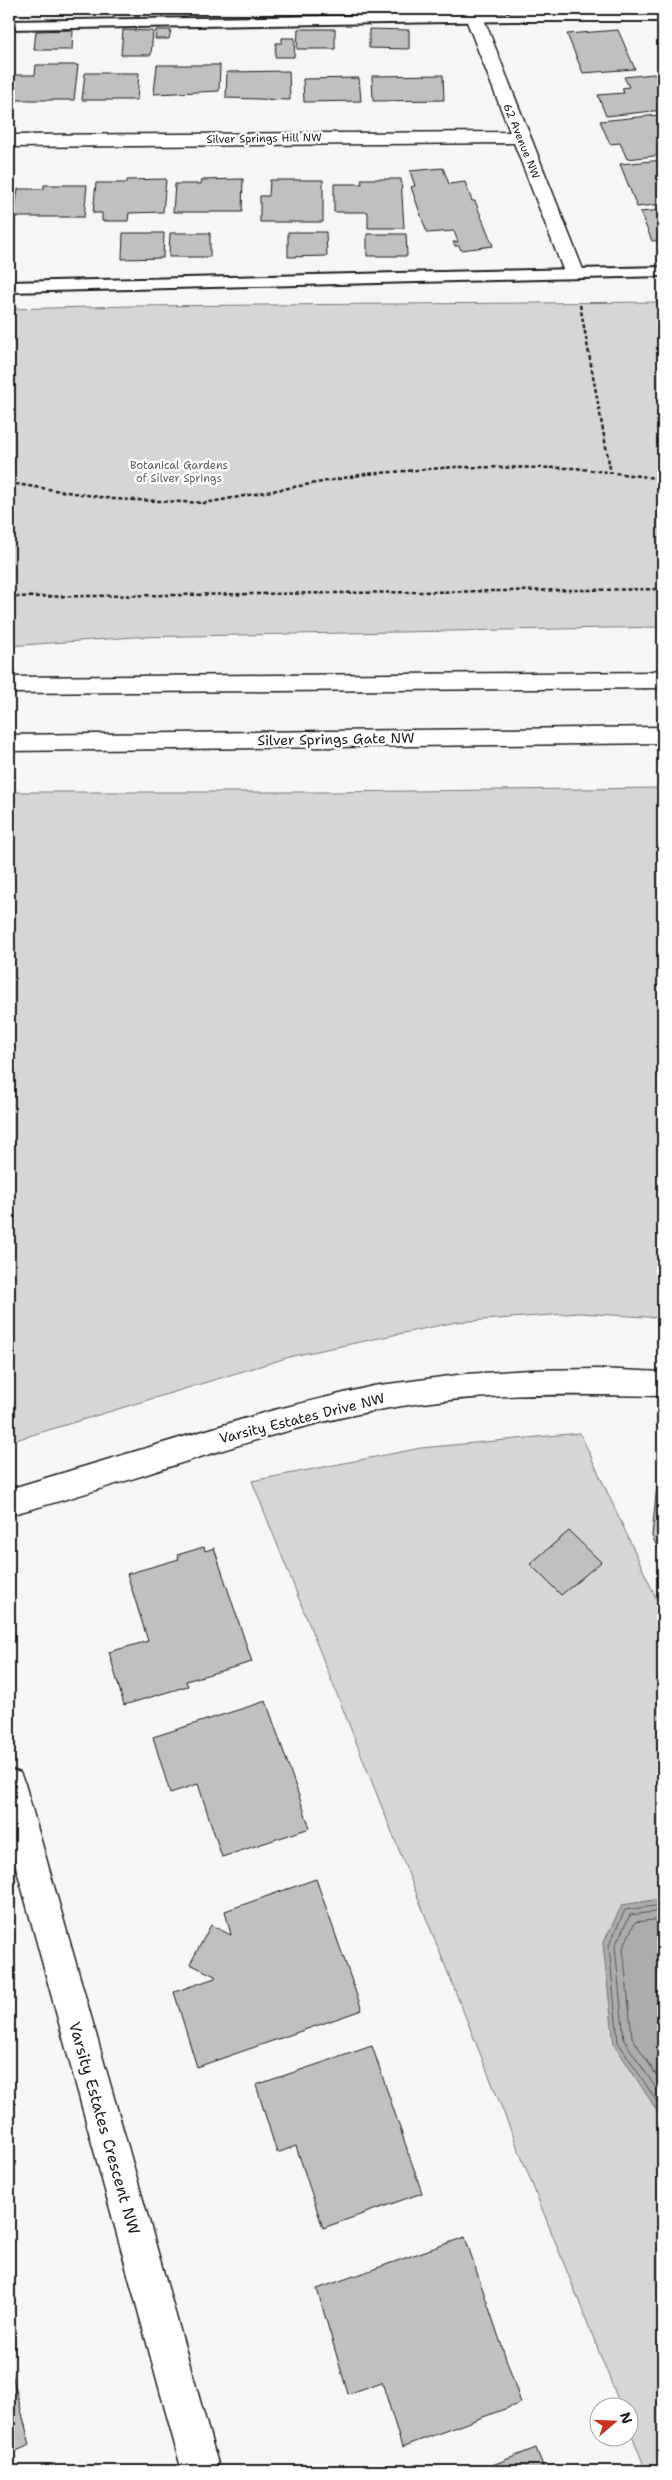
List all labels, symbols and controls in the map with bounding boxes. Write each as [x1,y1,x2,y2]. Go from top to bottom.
street label: 62 Avenue NW [500,101,544,181]
street label: Silver Springs Hill NW [206,130,322,147]
park label: Botanical Gardens of Silver Springs [130,458,228,486]
street label: Silver Springs Gate NW [257,729,415,749]
street label: Varsity Estates Drive NW [217,1389,387,1447]
street label: Varsity Estates Crescent NW [64,2019,145,2237]
north arrow [590,2398,640,2448]
text: N [616,2410,637,2426]

